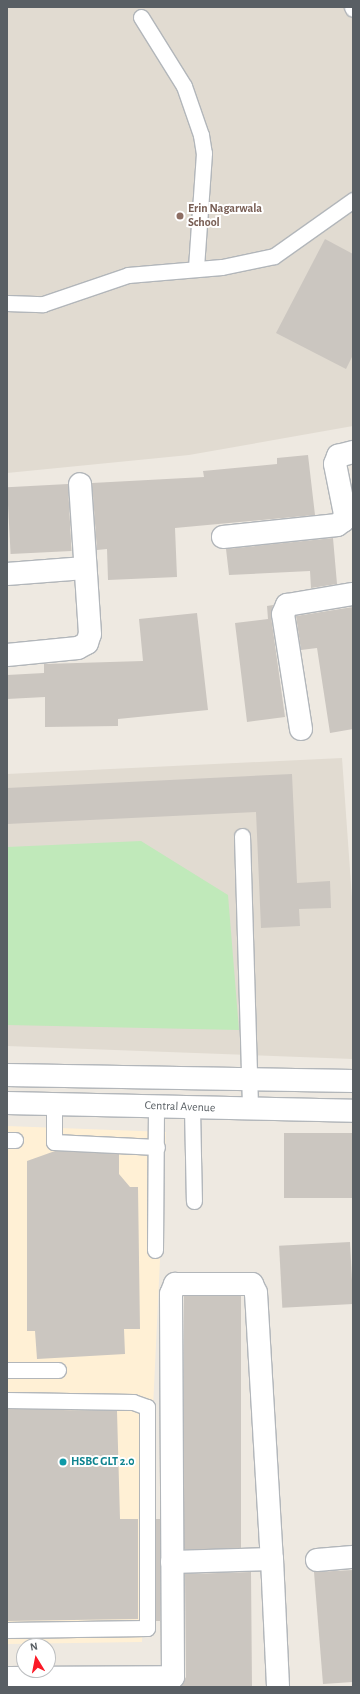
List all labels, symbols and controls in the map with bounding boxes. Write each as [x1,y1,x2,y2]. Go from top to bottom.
place label: Erin Nagarwala School [188,202,262,230]
marker: Erin Nagarwala School [175,211,185,221]
street label: Central Avenue [144,1099,216,1115]
place label: HSBC GLT 2.0 [71,1455,134,1469]
marker: HSBC GLT 2.0 [58,1457,68,1467]
north arrow [16,1638,56,1678]
text: N [29,1641,39,1653]

